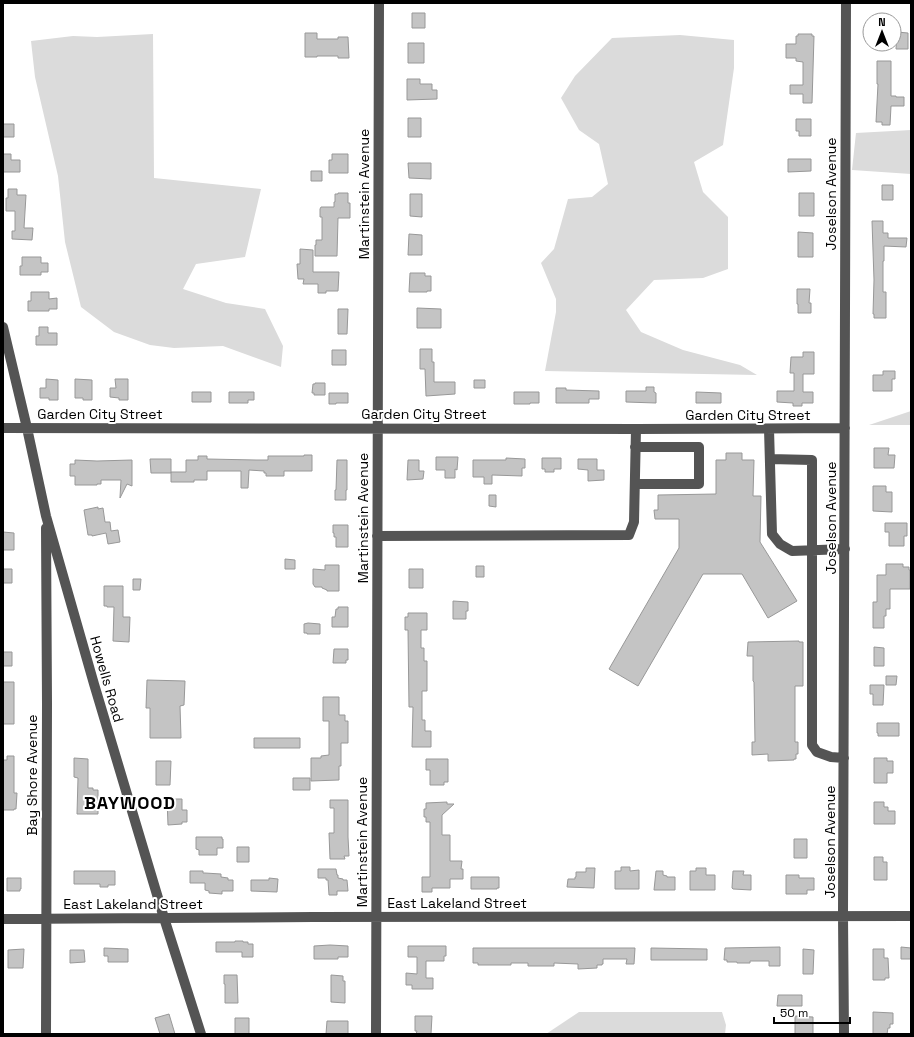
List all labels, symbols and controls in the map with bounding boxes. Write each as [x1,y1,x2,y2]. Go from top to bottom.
north arrow [862,12,902,52]
text: N [878,15,886,29]
street label: Martinstein Avenue [355,129,373,259]
street label: Joselson Avenue [822,137,840,251]
street label: Garden City Street [37,405,163,423]
street label: Garden City Street [361,405,487,423]
street label: Garden City Street [685,406,811,424]
street label: Martinstein Avenue [354,453,372,583]
street label: Joselson Avenue [822,461,840,575]
street label: Howells Road [86,634,128,724]
street label: Bay Shore Avenue [23,714,41,836]
street label: Martinstein Avenue [353,777,371,907]
street label: Joselson Avenue [821,785,839,899]
district label: BAYWOOD [84,791,176,814]
street label: East Lakeland Street [387,894,527,912]
street label: East Lakeland Street [63,895,203,913]
scale bar [774,999,850,1025]
text: 50 m [780,1005,808,1021]

